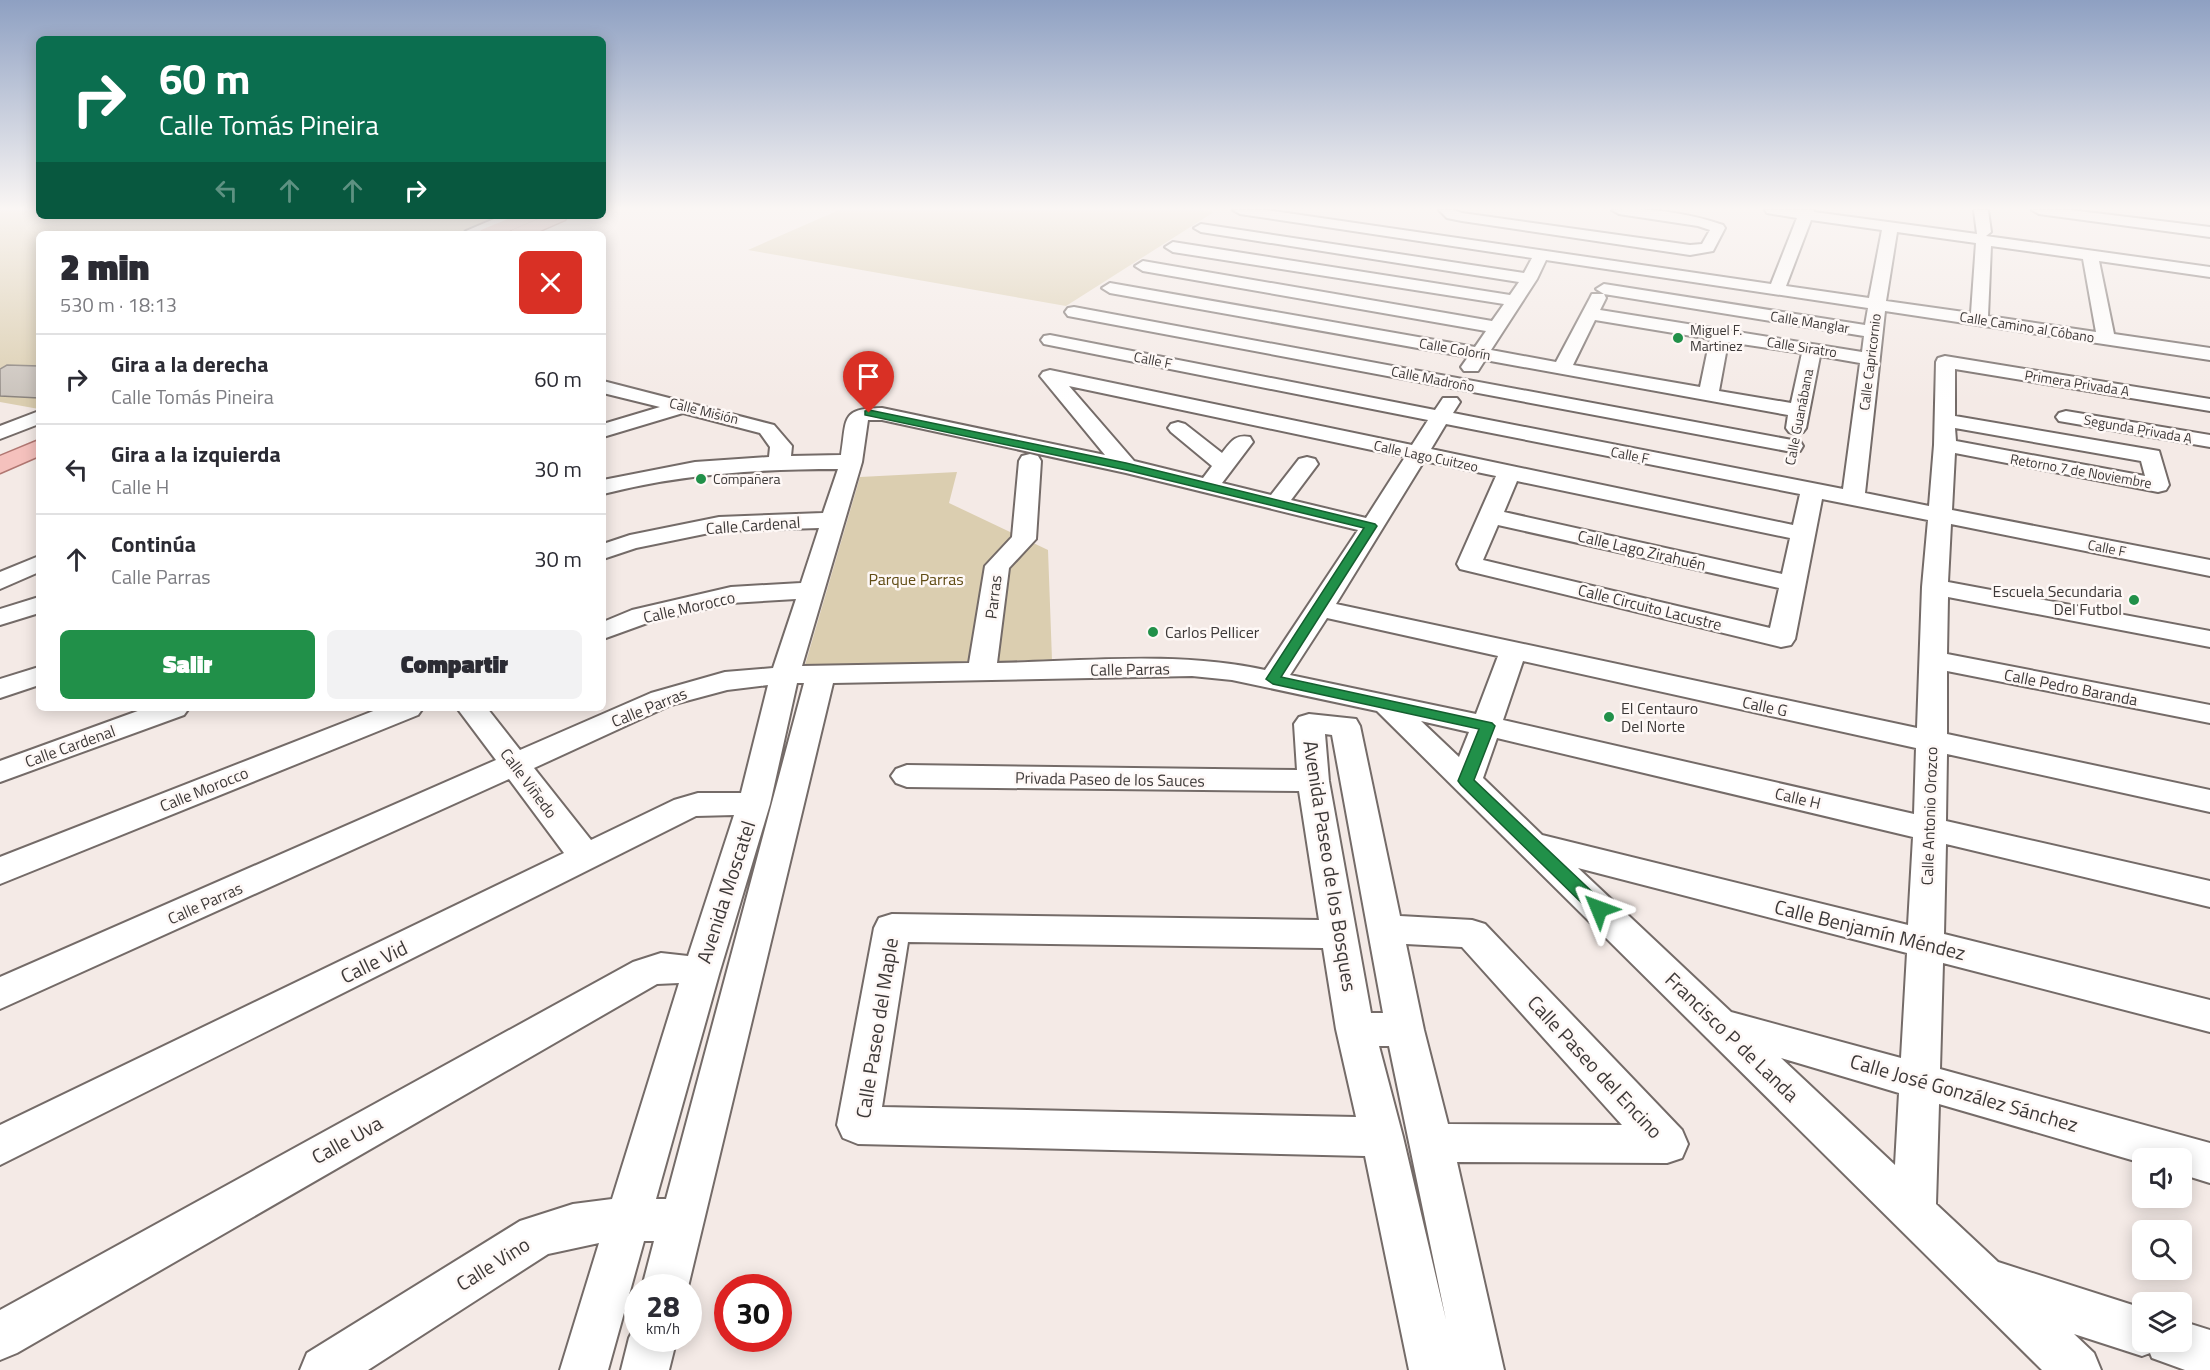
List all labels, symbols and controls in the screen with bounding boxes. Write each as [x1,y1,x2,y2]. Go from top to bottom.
text: 60 m [159,46,251,110]
icon: right [60,60,138,138]
text: Calle Tomás Pineira [159,104,379,145]
icon: left [210,174,243,207]
icon: ahead [273,174,306,207]
icon: ahead [336,174,369,207]
icon: right [399,174,432,207]
text: 2 min [60,239,149,294]
button: close [519,251,582,314]
text: 530 m · 18:13 [60,289,177,320]
street label: Calle Manglar [1769,305,1851,338]
street label: Calle Camino al Cóbano [1958,305,2096,348]
street label: Calle Capricornio [1853,312,1886,412]
place label: Miguel F. Martinez [1690,319,1743,356]
marker: Miguel F. Martinez [1671,331,1685,345]
street label: Calle Siratro [1765,331,1839,362]
street label: Calle Colorín [1418,332,1492,365]
street label: Calle F [1132,346,1174,374]
text: Gira a la derecha [111,347,268,381]
pin [843,351,894,413]
icon: arrive [852,360,885,393]
street label: Calle Madroño [1390,360,1477,397]
text: 60 m [534,362,582,396]
icon: right [60,363,93,396]
street label: Primera Privada A [2023,364,2132,401]
street label: Calle Guanábana [1779,367,1818,467]
text: Calle Tomás Pineira [111,381,274,412]
street label: Calle Misión [667,392,741,429]
street label: Segunda Privada A [2082,409,2195,449]
street label: Calle Lago Cuitzeo [1372,434,1480,477]
text: Gira a la izquierda [111,437,281,471]
street label: Calle F [1609,441,1651,469]
street label: Retorno 7 de Noviembre [2009,448,2154,493]
text: 30 m [534,452,582,486]
icon: left [60,453,93,486]
place label: Compañera [713,468,780,489]
text: Calle H [111,471,169,502]
marker: Compañera [694,472,708,486]
street label: Calle Cardenal [705,510,801,540]
street label: Calle Lago Zirahuén [1575,524,1709,576]
text: Continúa [111,527,196,561]
street label: Calle F [2086,534,2128,562]
text: 30 m [534,542,582,576]
icon: ahead [60,543,93,576]
text: Calle Parras [111,561,211,592]
park label: Parque Parras [868,567,964,591]
street label: Parras [978,574,1008,620]
street label: Calle Circuito Lacustre [1576,578,1724,636]
place label: Escuela Secundaria Del Futbol [1993,579,2122,621]
street label: Calle Morocco [641,585,737,629]
marker: Escuela Secundaria Del Futbol [2127,593,2141,607]
place label: Carlos Pellicer [1165,620,1260,644]
marker: Carlos Pellicer [1146,625,1160,639]
button: Salir [60,630,315,699]
button: Compartir [327,630,582,699]
street label: Calle Parras [1090,656,1170,682]
street label: Calle Pedro Baranda [2002,662,2140,712]
street label: Calle Parras [608,681,690,733]
street label: Calle G [1740,690,1790,722]
place label: El Centauro Del Norte [1621,696,1698,738]
marker: El Centauro Del Norte [1602,710,1616,724]
street label: Calle Cardenal [21,719,119,773]
street label: Avenida Paseo de los Bosques [1295,738,1366,994]
street label: Calle Viñedo [495,743,563,823]
street label: Calle Antonio Orozco [1915,746,1943,886]
street label: Calle Morocco [156,760,252,818]
street label: Privada Paseo de los Sauces [1015,765,1205,793]
street label: Calle H [1773,781,1823,815]
street label: Avenida Moscatel [688,817,763,967]
street label: Calle Parras [164,876,246,930]
position arrow [1567,877,1631,941]
street label: Calle Benjamín Méndez [1771,891,1969,968]
street label: Calle Vid [335,932,413,991]
street label: Calle Paseo del Maple [847,935,906,1121]
street label: Francisco P de Landa [1658,964,1806,1109]
street label: Calle Paseo del Encino [1520,988,1670,1145]
street label: Calle José González Sánchez [1846,1045,2082,1140]
street label: Calle Uva [306,1107,388,1172]
map controls [2132,1148,2192,1352]
button: sound [2132,1148,2192,1208]
button: search [2132,1220,2192,1280]
street label: Calle Vino [450,1229,536,1298]
speed limit sign: 30 [714,1274,792,1352]
text: 28 [646,1283,680,1329]
button: layers [2132,1292,2192,1352]
text: km/h [646,1317,680,1340]

